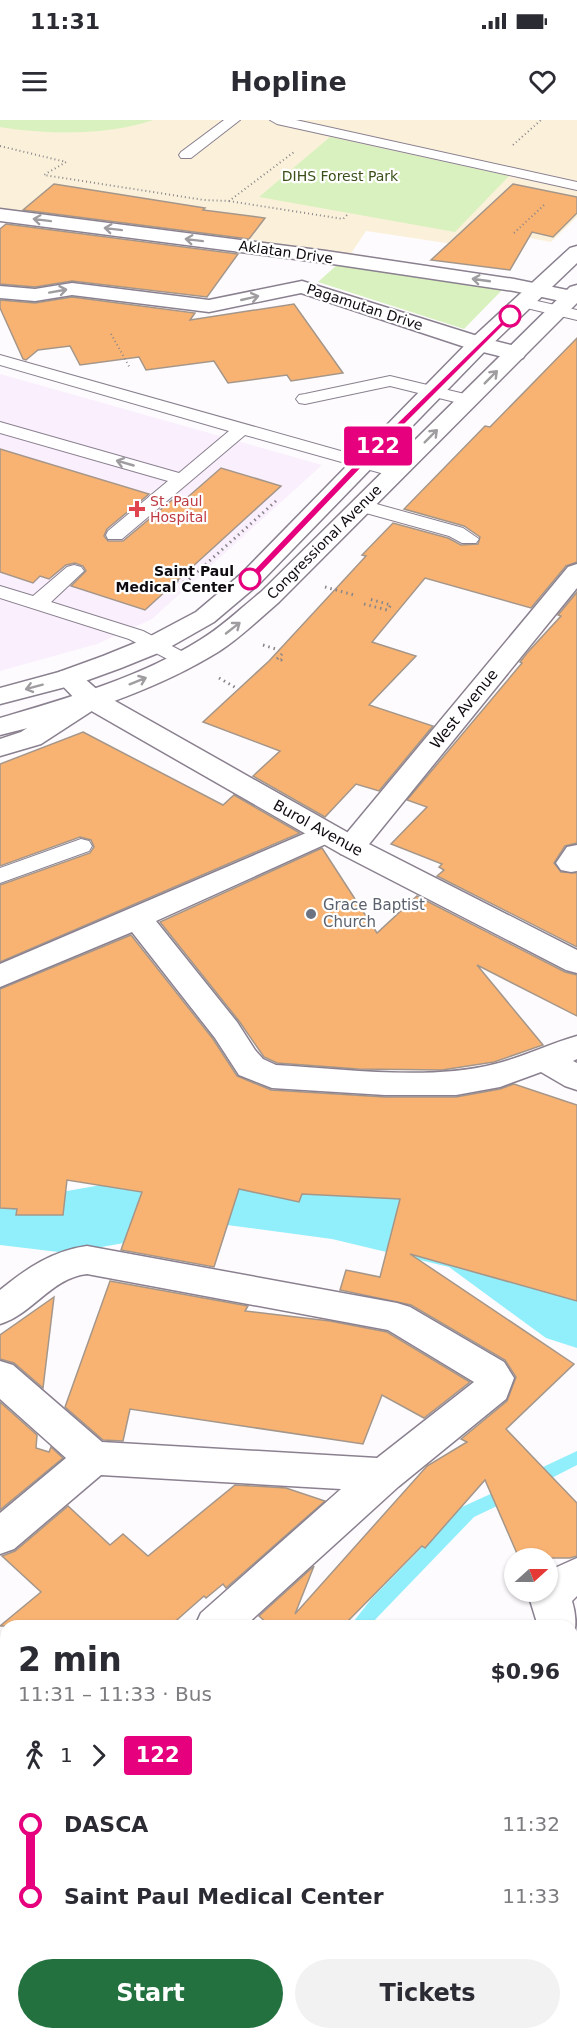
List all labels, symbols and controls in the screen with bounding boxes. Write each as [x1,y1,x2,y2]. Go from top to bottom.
text: 11:31 [30,9,100,34]
icon: menu [18,65,51,98]
icon: heart [526,65,559,98]
text: Hopline [230,66,347,97]
park label: DIHS Forest Park [282,168,399,184]
one-way arrow [32,214,52,225]
one-way arrow [103,223,123,234]
one-way arrow [185,234,205,245]
street label: Aklatan Drive [238,237,334,267]
one-way arrow [471,274,491,285]
street label: Pagamutan Drive [305,281,425,333]
one-way arrow [47,285,67,296]
one-way arrow [241,292,260,304]
unlabelled marker [499,305,521,327]
one-way arrow [484,369,498,384]
line badge: 122 [344,426,412,466]
one-way arrow [424,429,439,444]
text: 122 [356,434,400,458]
one-way arrow [116,457,135,468]
street label: Congressional Avenue [264,482,384,602]
place label: St. Paul Hospital [150,493,207,525]
marker: St. Paul Hospital [128,500,146,518]
place label: Saint Paul Medical Center [116,563,234,595]
marker: Saint Paul Medical Center [239,568,261,590]
one-way arrow [224,621,240,634]
street label: West Avenue [426,665,502,753]
one-way arrow [129,675,147,686]
one-way arrow [25,681,44,693]
street label: Burol Avenue [270,796,366,860]
place label: Grace Baptist Church [323,896,425,931]
marker: Grace Baptist Church [304,907,318,921]
north arrow [504,1548,558,1602]
map controls [504,1548,558,1602]
text: 2 min [18,1640,122,1679]
text: $0.96 [490,1659,560,1684]
text: 11:31 – 11:33 · Bus [18,1682,212,1706]
icon: walk [18,1739,51,1772]
icon: forward [82,1739,115,1772]
text: 1 [60,1743,73,1767]
text: 122 [136,1743,180,1767]
text: DASCA [64,1812,148,1837]
text: 11:32 [502,1812,560,1836]
text: Saint Paul Medical Center [64,1884,384,1909]
text: 11:33 [502,1884,560,1908]
button: Start [18,1959,283,2028]
button: Tickets [295,1959,560,2028]

